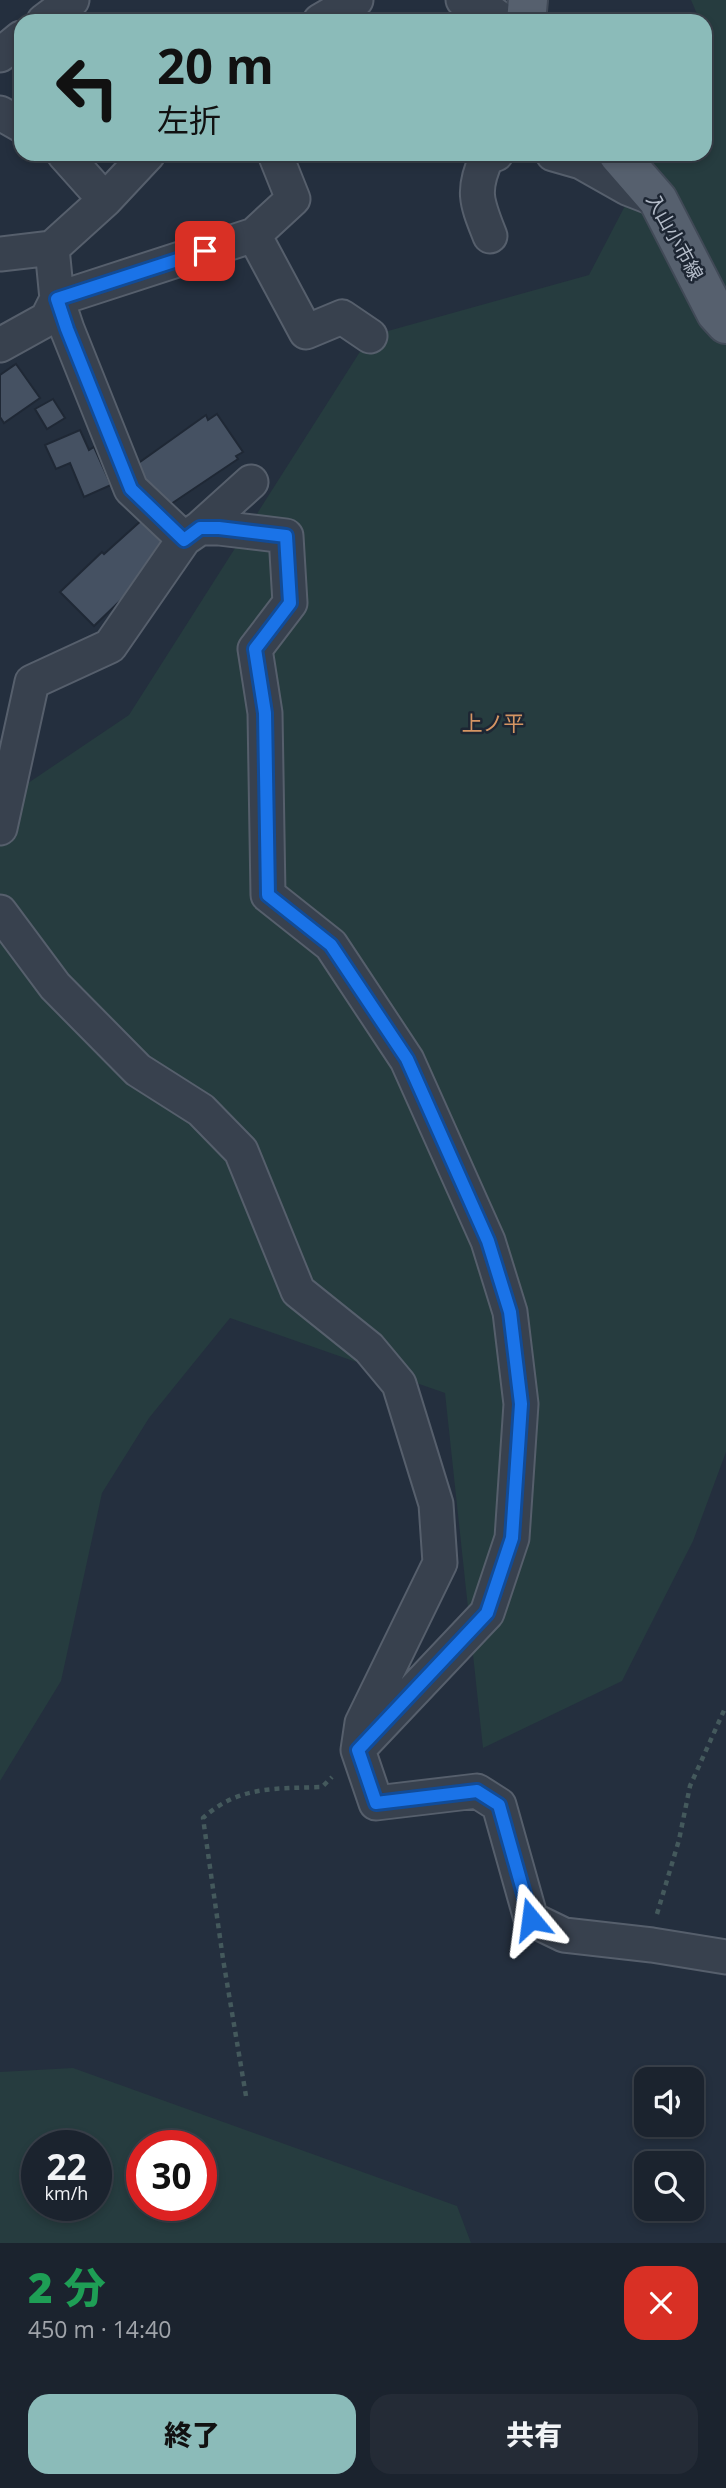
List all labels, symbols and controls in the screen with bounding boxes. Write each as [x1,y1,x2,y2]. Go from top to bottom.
text: 20 m [157,32,274,98]
icon: left [42,42,133,133]
text: 左折 [157,98,221,141]
street label: 入山小市線 [641,189,709,285]
pin [175,221,235,281]
icon: arrive [186,232,224,270]
district label: 上ノ平 [462,709,525,737]
position arrow [494,1882,568,1956]
map controls [634,2067,704,2221]
button: sound [634,2067,704,2137]
speed limit sign: 30 [126,2130,217,2221]
text: 22 [46,2143,87,2190]
button: search [634,2151,704,2221]
text: km/h [45,2181,88,2205]
text: 2 分 [28,2258,106,2315]
button: close [624,2266,698,2340]
text: 450 m · 14:40 [28,2313,171,2345]
button: 終了 [28,2394,356,2474]
button: 共有 [370,2394,698,2474]

